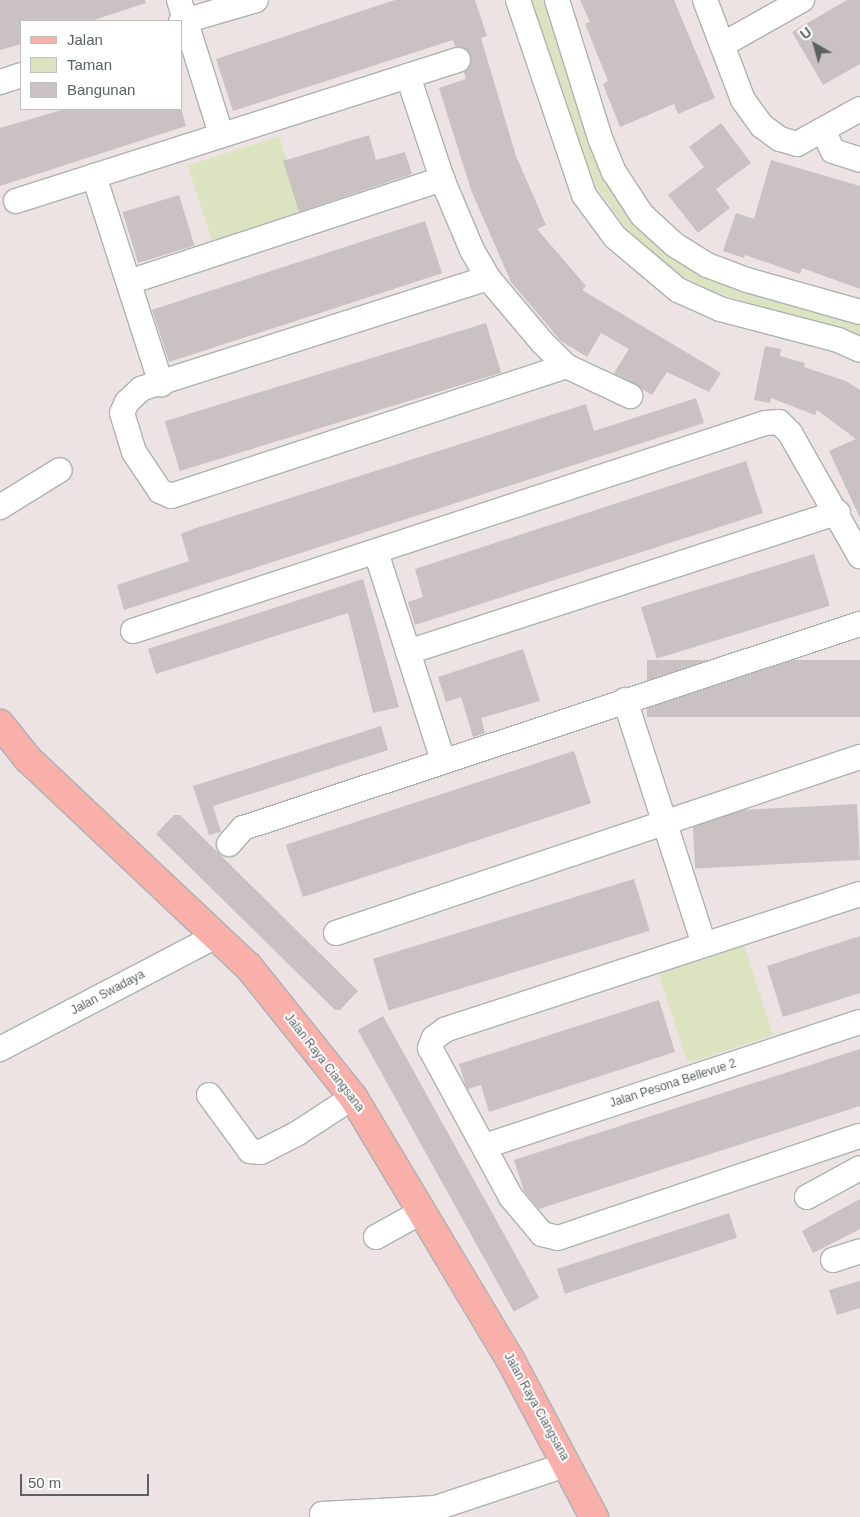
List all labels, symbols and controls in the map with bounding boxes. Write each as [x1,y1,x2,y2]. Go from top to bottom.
legend [20,20,182,110]
north arrow [790,20,840,70]
text: U [797,24,815,43]
text: Jalan [67,31,103,48]
text: Taman [67,56,112,73]
text: Bangunan [67,81,135,98]
street label: Jalan Swadaya [69,968,147,1018]
street label: Jalan Raya Ciangsana [281,1011,367,1115]
street label: Jalan Pesona Bellevue 2 [608,1057,738,1111]
street label: Jalan Raya Ciangsana [500,1351,572,1463]
scale bar [22,1464,151,1496]
text: 50 m [28,1474,61,1491]

